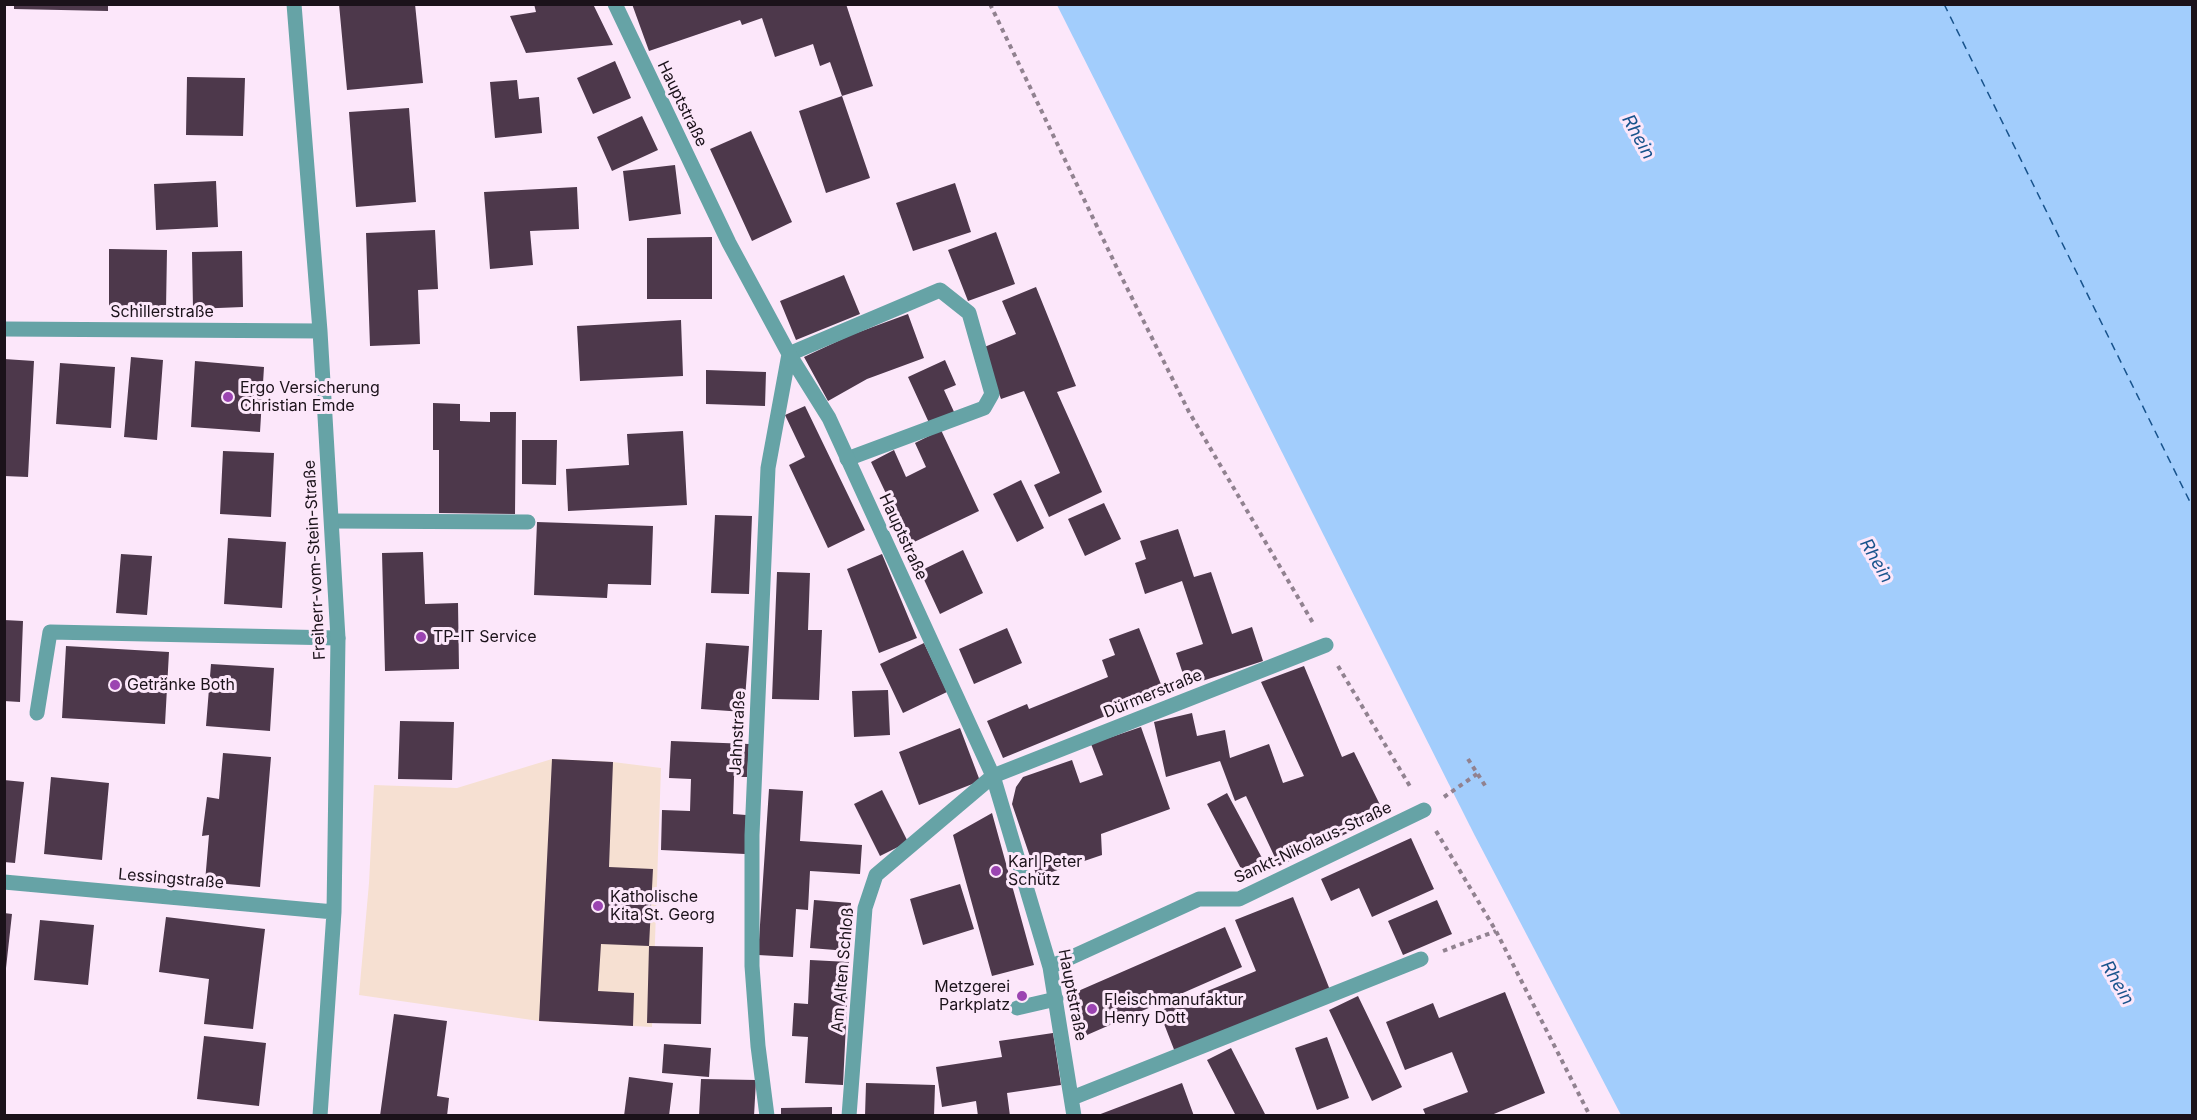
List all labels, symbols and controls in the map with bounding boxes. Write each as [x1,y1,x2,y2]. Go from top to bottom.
street label: Hauptstraße [653,58,711,150]
water label: Rhein [1617,111,1659,163]
street label: Schillerstraße [110,302,214,322]
place label: Ergo Versicherung Christian Emde [240,378,380,416]
marker: Ergo Versicherung Christian Emde [221,390,235,404]
street label: Freiherr-vom-Stein-Straße [300,459,330,661]
street label: Hauptstraße [875,491,931,583]
water label: Rhein [1855,535,1897,587]
place label: TP-IT Service [433,627,537,647]
marker: TP-IT Service [414,630,428,644]
street label: Dürmerstraße [1101,666,1205,722]
place label: Getränke Both [127,675,235,695]
marker: Getränke Both [108,678,122,692]
street label: Jahnstraße [726,690,750,776]
street label: Sankt-Nikolaus-Straße [1231,798,1395,888]
place label: Karl Peter Schütz [1008,852,1082,890]
marker: Karl Peter Schütz [989,864,1003,878]
street label: Lessingstraße [117,865,225,893]
place label: Katholische Kita St. Georg [610,887,715,925]
marker: Katholische Kita St. Georg [591,899,605,913]
street label: Am Alten Schloß [828,907,858,1033]
street label: Hauptstraße [1054,947,1090,1043]
water label: Rhein [2096,957,2138,1009]
place label: Metzgerei Parkplatz [934,977,1010,1015]
marker: Metzgerei Parkplatz [1015,989,1029,1003]
place label: Fleischmanufaktur Henry Dott [1104,990,1244,1028]
marker: Fleischmanufaktur Henry Dott [1085,1002,1099,1016]

